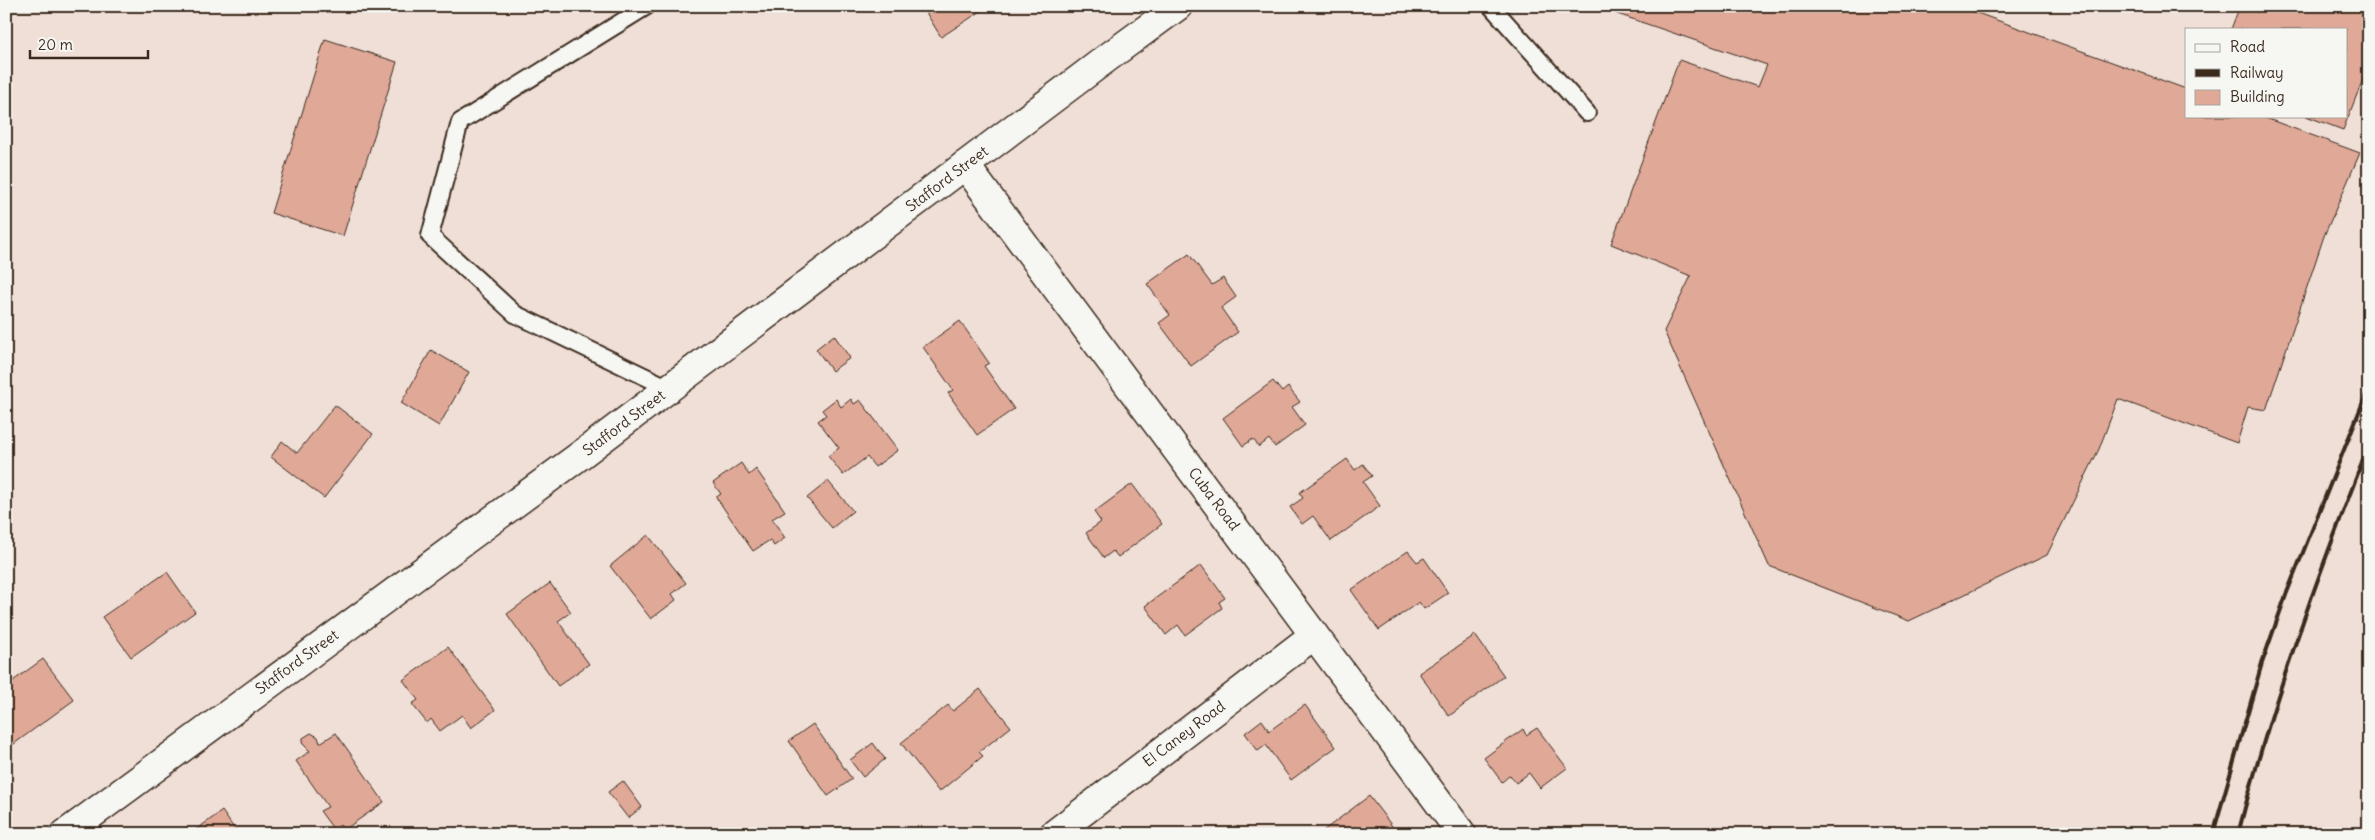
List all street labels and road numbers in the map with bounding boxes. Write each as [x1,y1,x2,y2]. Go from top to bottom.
street label: Stafford Street [902,141,992,216]
street label: Stafford Street [579,385,669,460]
street label: Cuba Road [1185,463,1244,534]
street label: Stafford Street [251,625,342,698]
street label: El Caney Road [1139,696,1229,771]

